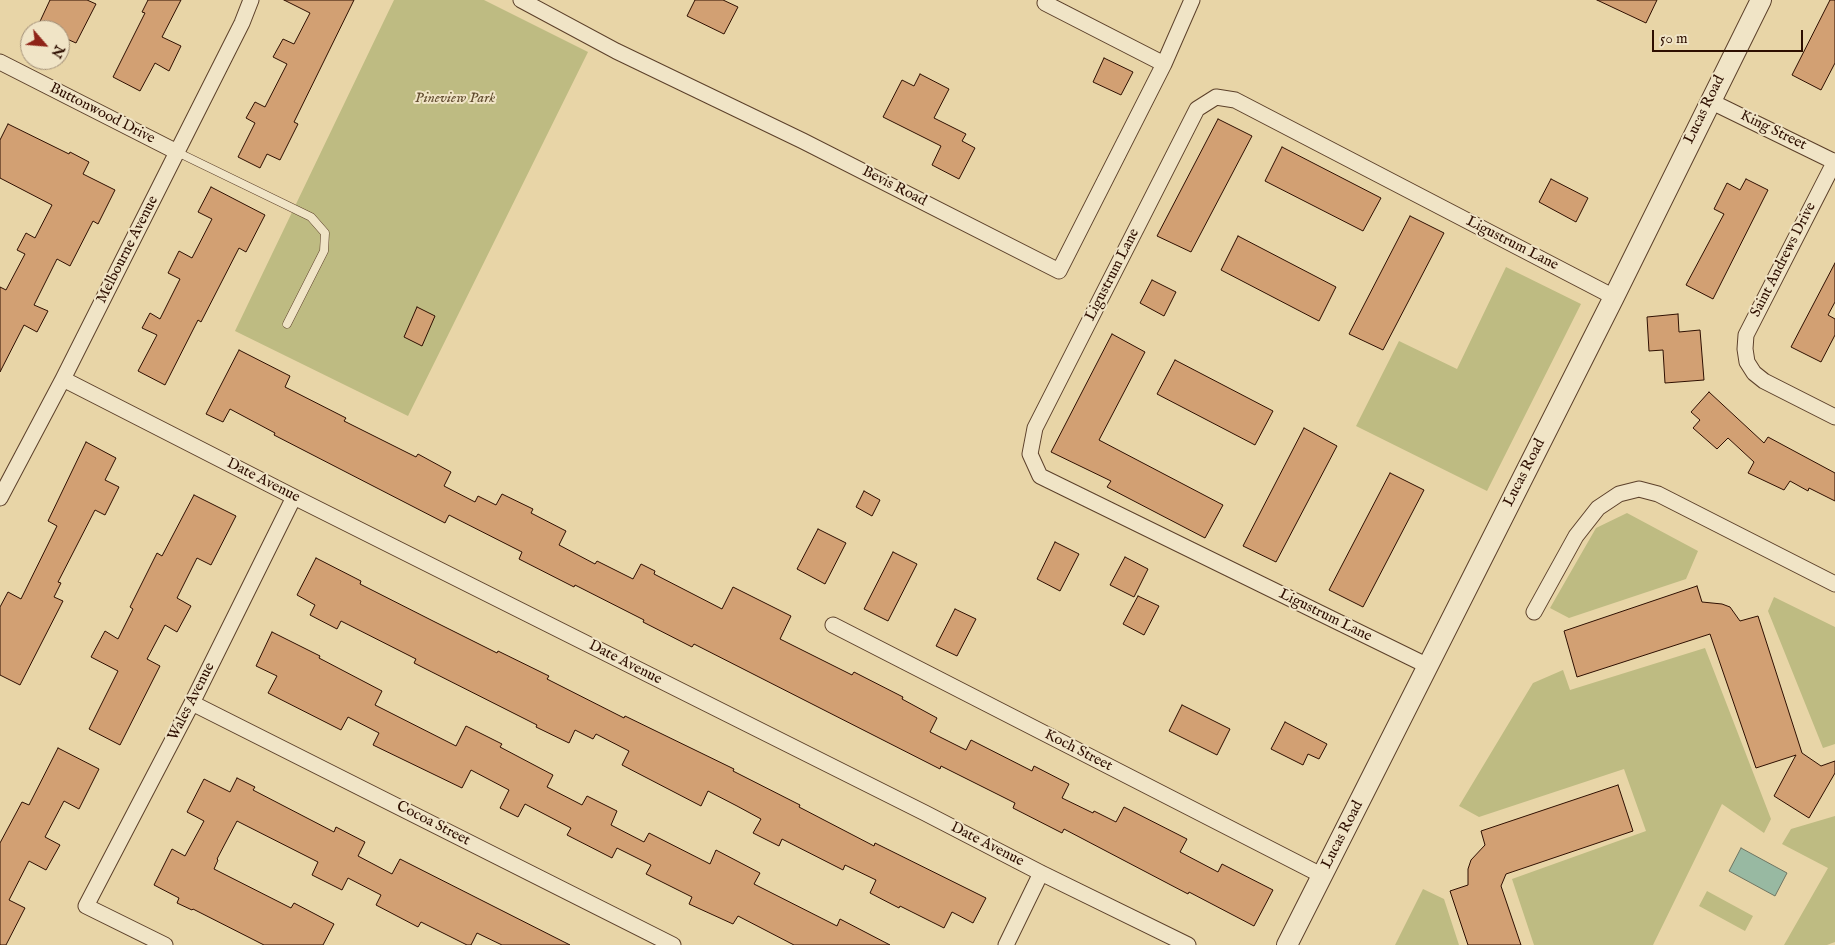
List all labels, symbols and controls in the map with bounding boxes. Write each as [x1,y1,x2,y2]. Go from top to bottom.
north arrow [20,20,70,70]
scale bar [1655,20,1806,52]
text: 50 m [1660,29,1688,48]
text: N [47,42,68,61]
street label: Lucas Road [1681,73,1729,147]
street label: Buttonwood Drive [46,80,158,148]
park label: Pineview Park [415,90,495,108]
street label: King Street [1737,107,1809,155]
street label: Bevis Road [859,163,929,211]
street label: Melbourne Avenue [93,193,163,307]
street label: Saint Andrews Drive [1747,200,1821,320]
street label: Ligustrum Lane [1463,213,1561,275]
street label: Ligustrum Lane [1082,226,1144,324]
street label: Lucas Road [1500,436,1550,510]
street label: Date Avenue [223,455,303,507]
street label: Ligustrum Lane [1276,586,1374,646]
street label: Date Avenue [585,637,665,689]
street label: Wales Avenue [165,660,219,744]
street label: Koch Street [1041,726,1115,776]
street label: Cocoa Street [393,798,473,850]
street label: Lucas Road [1318,798,1368,872]
street label: Date Avenue [947,819,1027,871]

